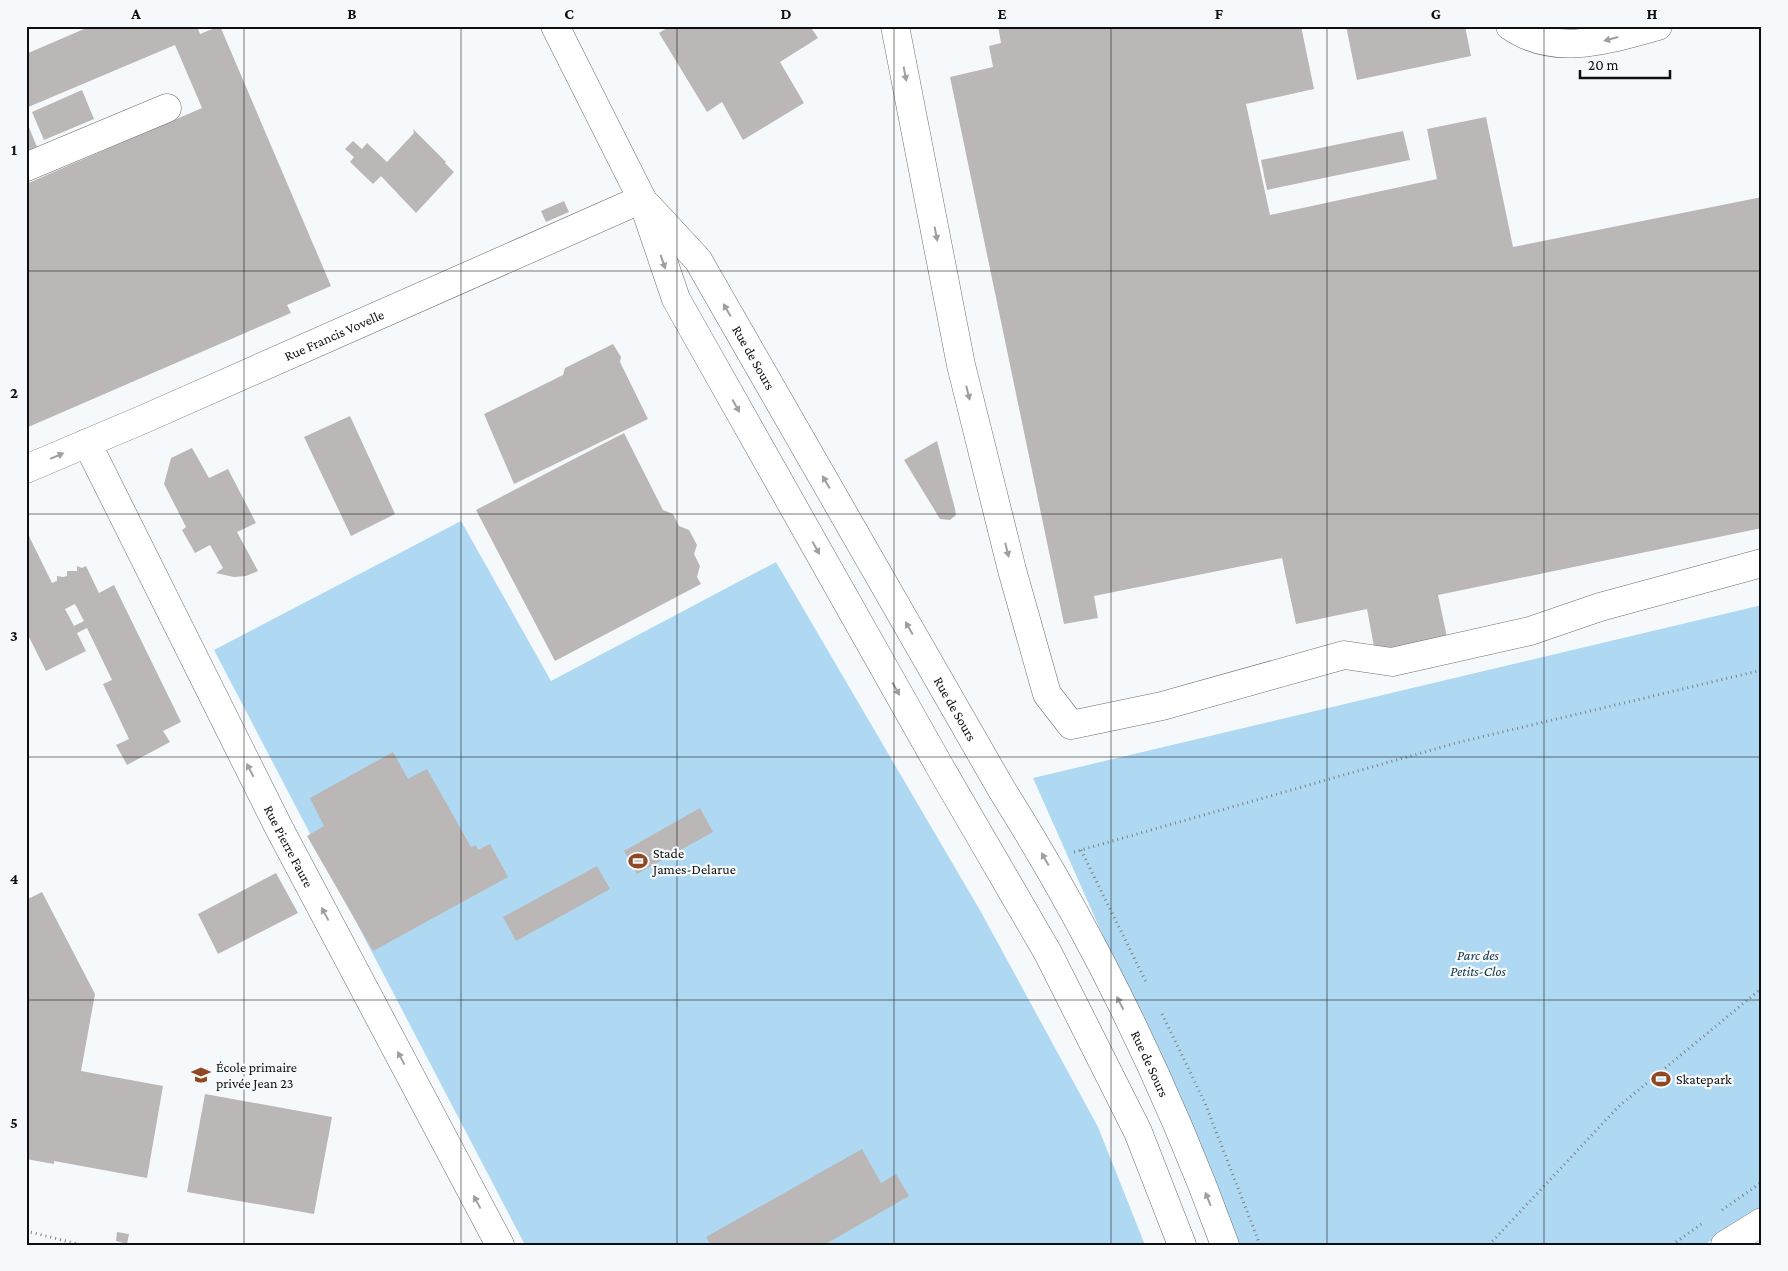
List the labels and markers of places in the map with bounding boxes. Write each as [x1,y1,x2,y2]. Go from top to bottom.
place label: Stade James-Delarue [651,845,736,877]
sports icon: Stade James-Delarue [627,850,649,872]
place label: École primaire privée Jean 23 [216,1059,297,1091]
school or university icon: École primaire privée Jean 23 [190,1064,212,1086]
sports icon: Skatepark [1650,1068,1672,1090]
place label: Skatepark [1676,1071,1732,1087]

